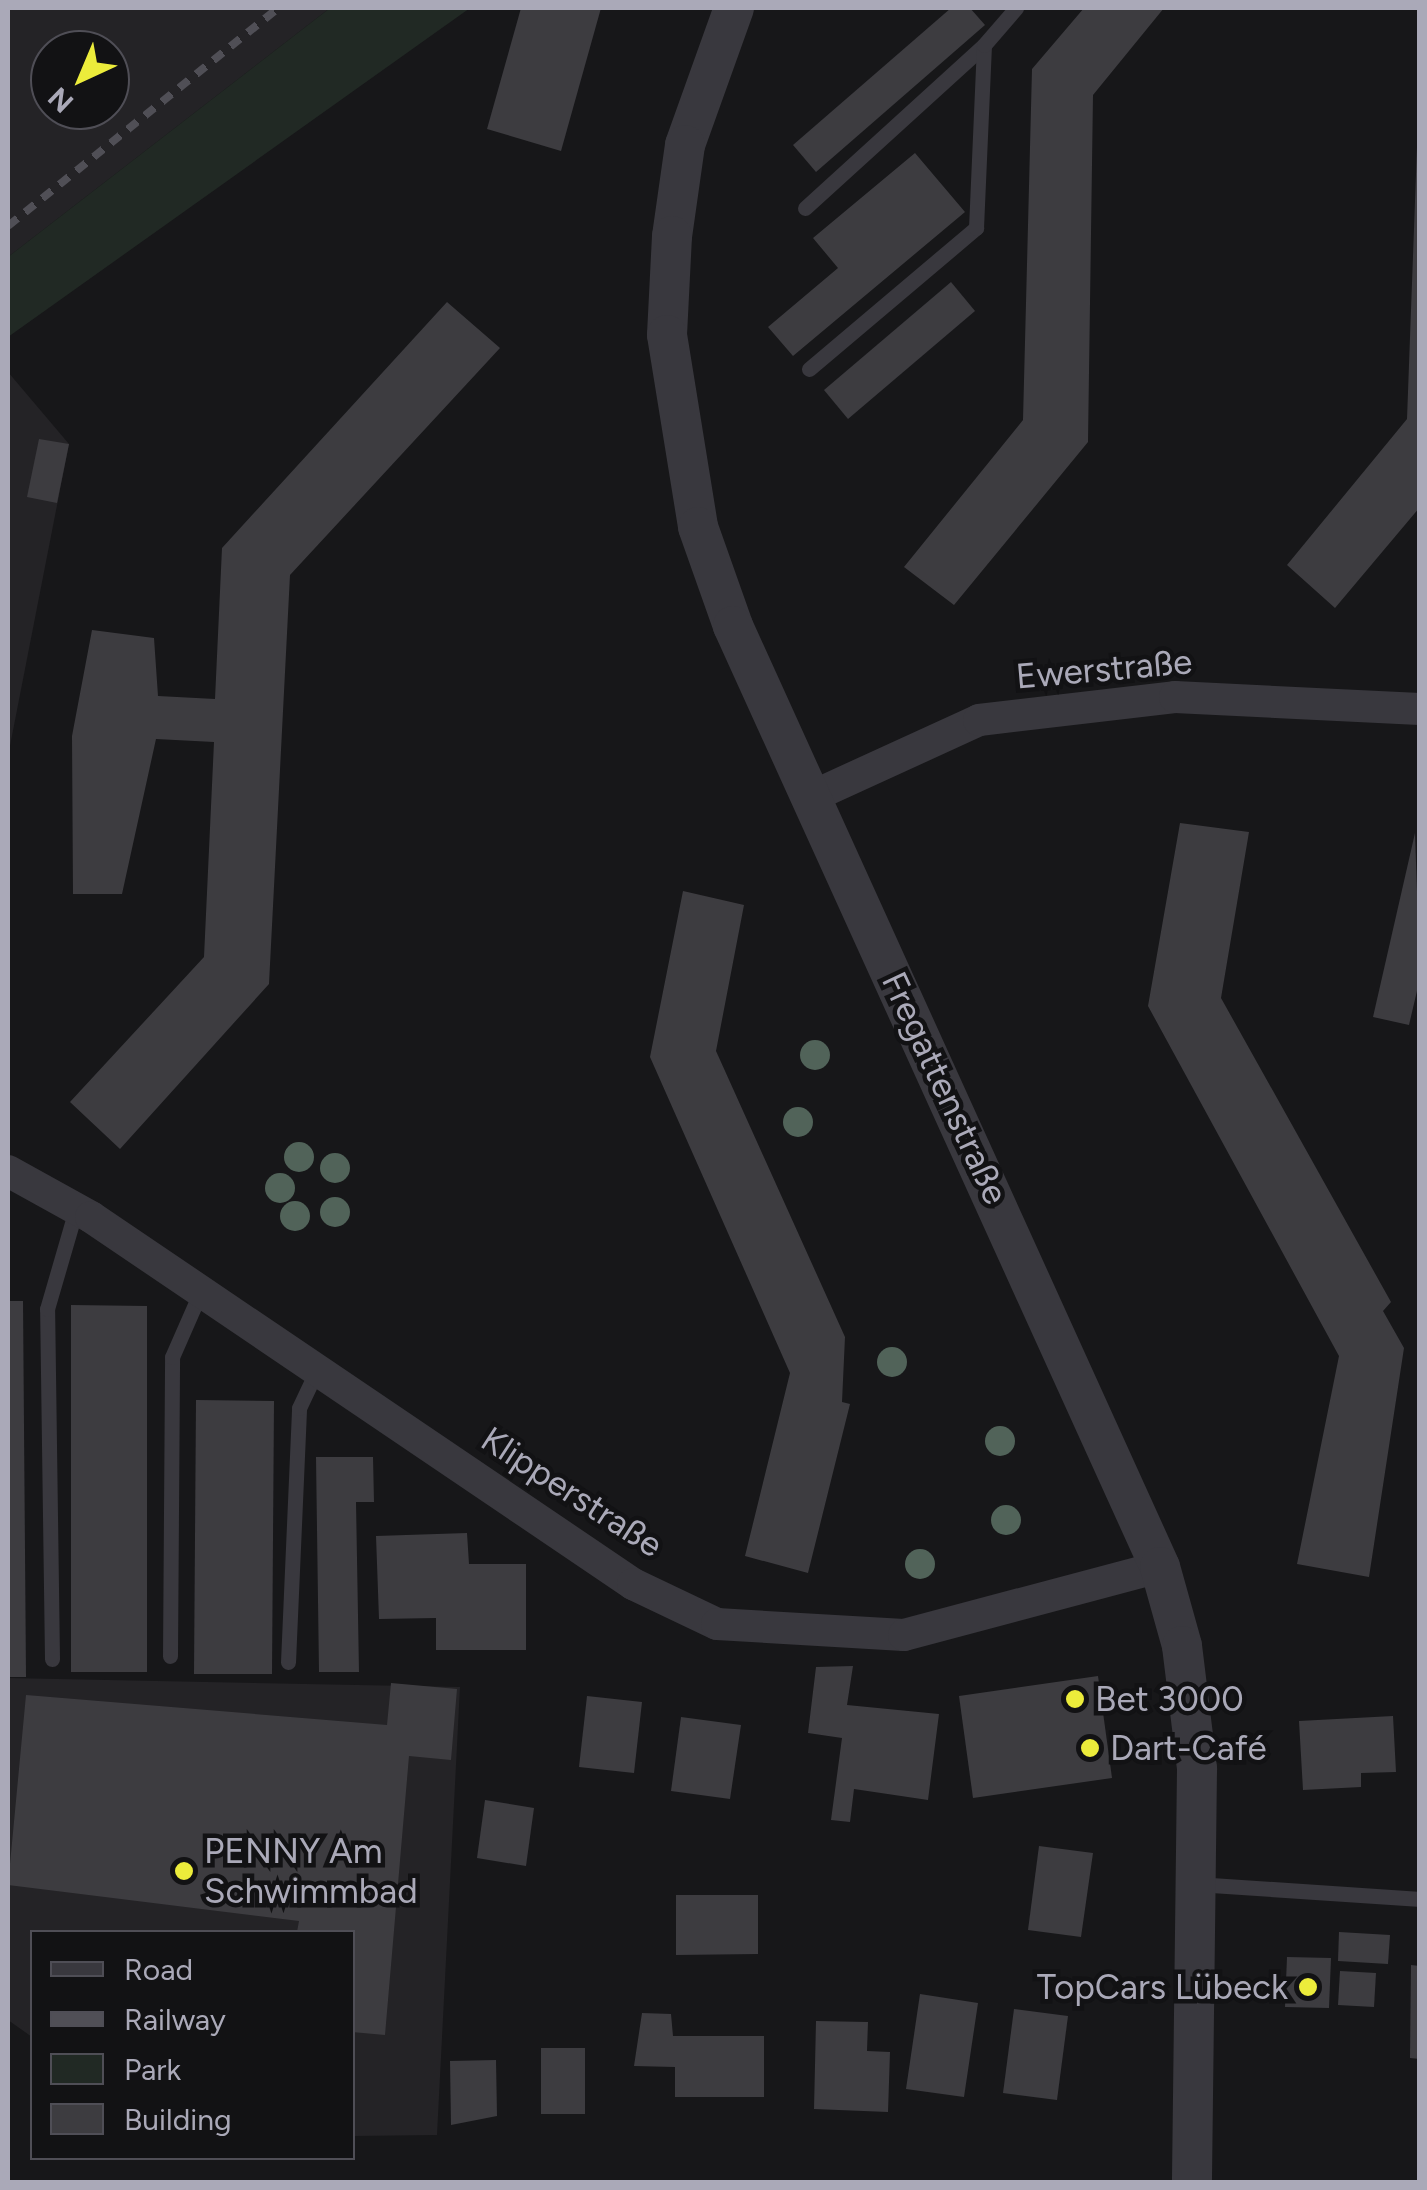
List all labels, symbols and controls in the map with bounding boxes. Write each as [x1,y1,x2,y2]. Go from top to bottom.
north arrow [30,30,130,130]
text: N [41,80,80,120]
street label: Ewerstraße [1014,640,1194,698]
street label: Fregattenstraße [873,965,1017,1211]
street label: Klipperstraße [474,1418,670,1566]
place label: Bet 3000 [1095,1678,1244,1720]
marker: Bet 3000 [1064,1688,1086,1710]
place label: Dart-Café [1110,1727,1267,1769]
marker: Dart-Café [1079,1737,1101,1759]
place label: PENNY Am Schwimmbad [204,1830,418,1912]
marker: PENNY Am Schwimmbad [173,1860,195,1882]
legend [30,1930,355,2160]
text: Road [124,1951,193,1988]
place label: TopCars Lübeck [1037,1966,1288,2008]
marker: TopCars Lübeck [1297,1976,1319,1998]
text: Railway [124,2001,226,2038]
text: Park [124,2051,181,2088]
text: Building [124,2101,232,2138]

